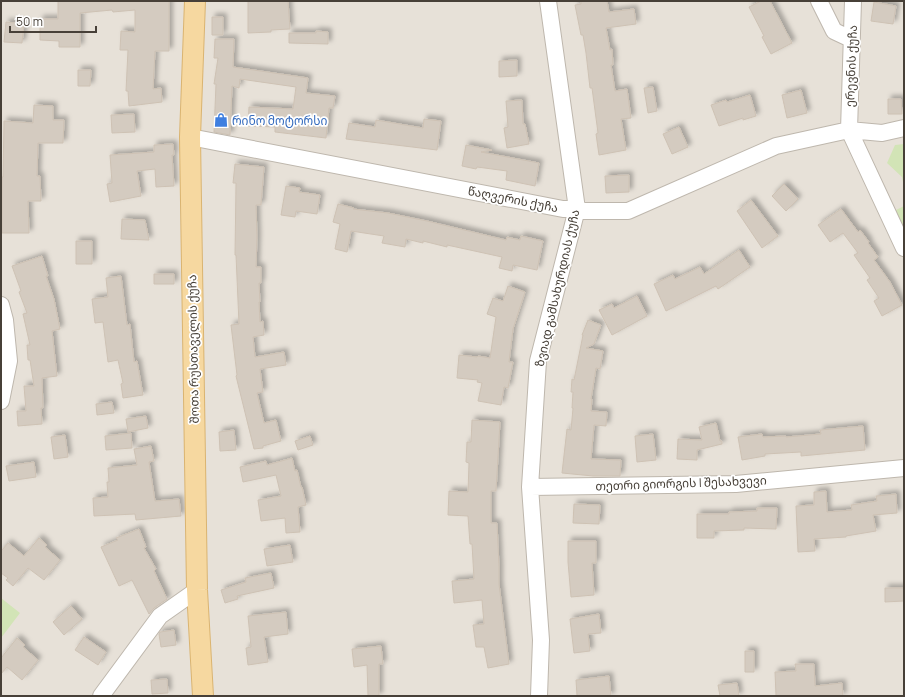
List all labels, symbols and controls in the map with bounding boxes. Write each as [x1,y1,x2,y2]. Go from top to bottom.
scale bar [10,8,96,34]
text: 50 m [16,13,43,30]
street label: ერევნის ქუჩა [841,25,861,107]
shop icon: რინო მოტორსი [213,112,229,128]
place label: რინო მოტორსი [232,112,327,129]
street label: წაღვერის ქუჩა [466,182,560,216]
street label: ზვიად გამსახურდიას ქუჩა [531,208,583,368]
street label: შოთა რუსთაველის ქუჩა [183,274,203,424]
street label: თეთრი გიორგის I შესახვევი [595,472,767,494]

